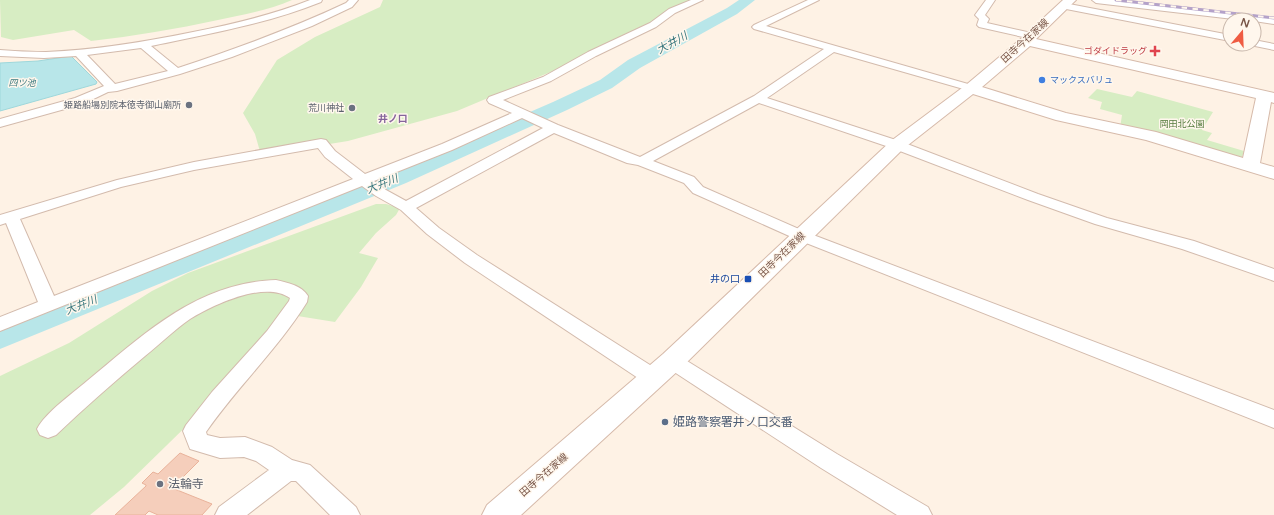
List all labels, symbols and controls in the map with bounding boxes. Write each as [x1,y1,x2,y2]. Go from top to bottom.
north arrow [1222,12,1262,52]
text: N [1239,15,1251,31]
street label: 田寺今在家線 [999,16,1051,66]
water label: 大井川 [654,29,690,57]
place label: ゴダイドラッグ [1084,46,1147,57]
marker: ゴダイドラッグ [1150,46,1160,56]
marker: マックスバリュ [1037,75,1047,85]
place label: マックスバリュ [1050,75,1113,86]
water label: 四ツ池 [8,78,36,89]
place label: 姫路船場別院本徳寺御山廟所 [64,100,181,111]
marker: 姫路船場別院本徳寺御山廟所 [184,100,194,110]
place label: 荒川神社 [308,103,344,114]
marker: 荒川神社 [347,103,357,113]
district label: 井ノ口 [378,113,408,125]
park label: 岡田北公園 [1159,119,1205,130]
water label: 大井川 [364,171,401,196]
street label: 田寺今在家線 [756,230,808,280]
place label: 井の口 [710,273,740,285]
marker: 井の口 [743,274,753,284]
water label: 大井川 [63,292,100,317]
place label: 姫路警察署井ノ口交番 [673,415,793,429]
marker: 姫路警察署井ノ口交番 [660,417,670,427]
street label: 田寺今在家線 [517,451,571,499]
place label: 法輪寺 [168,477,204,491]
marker: 法輪寺 [155,479,165,489]

